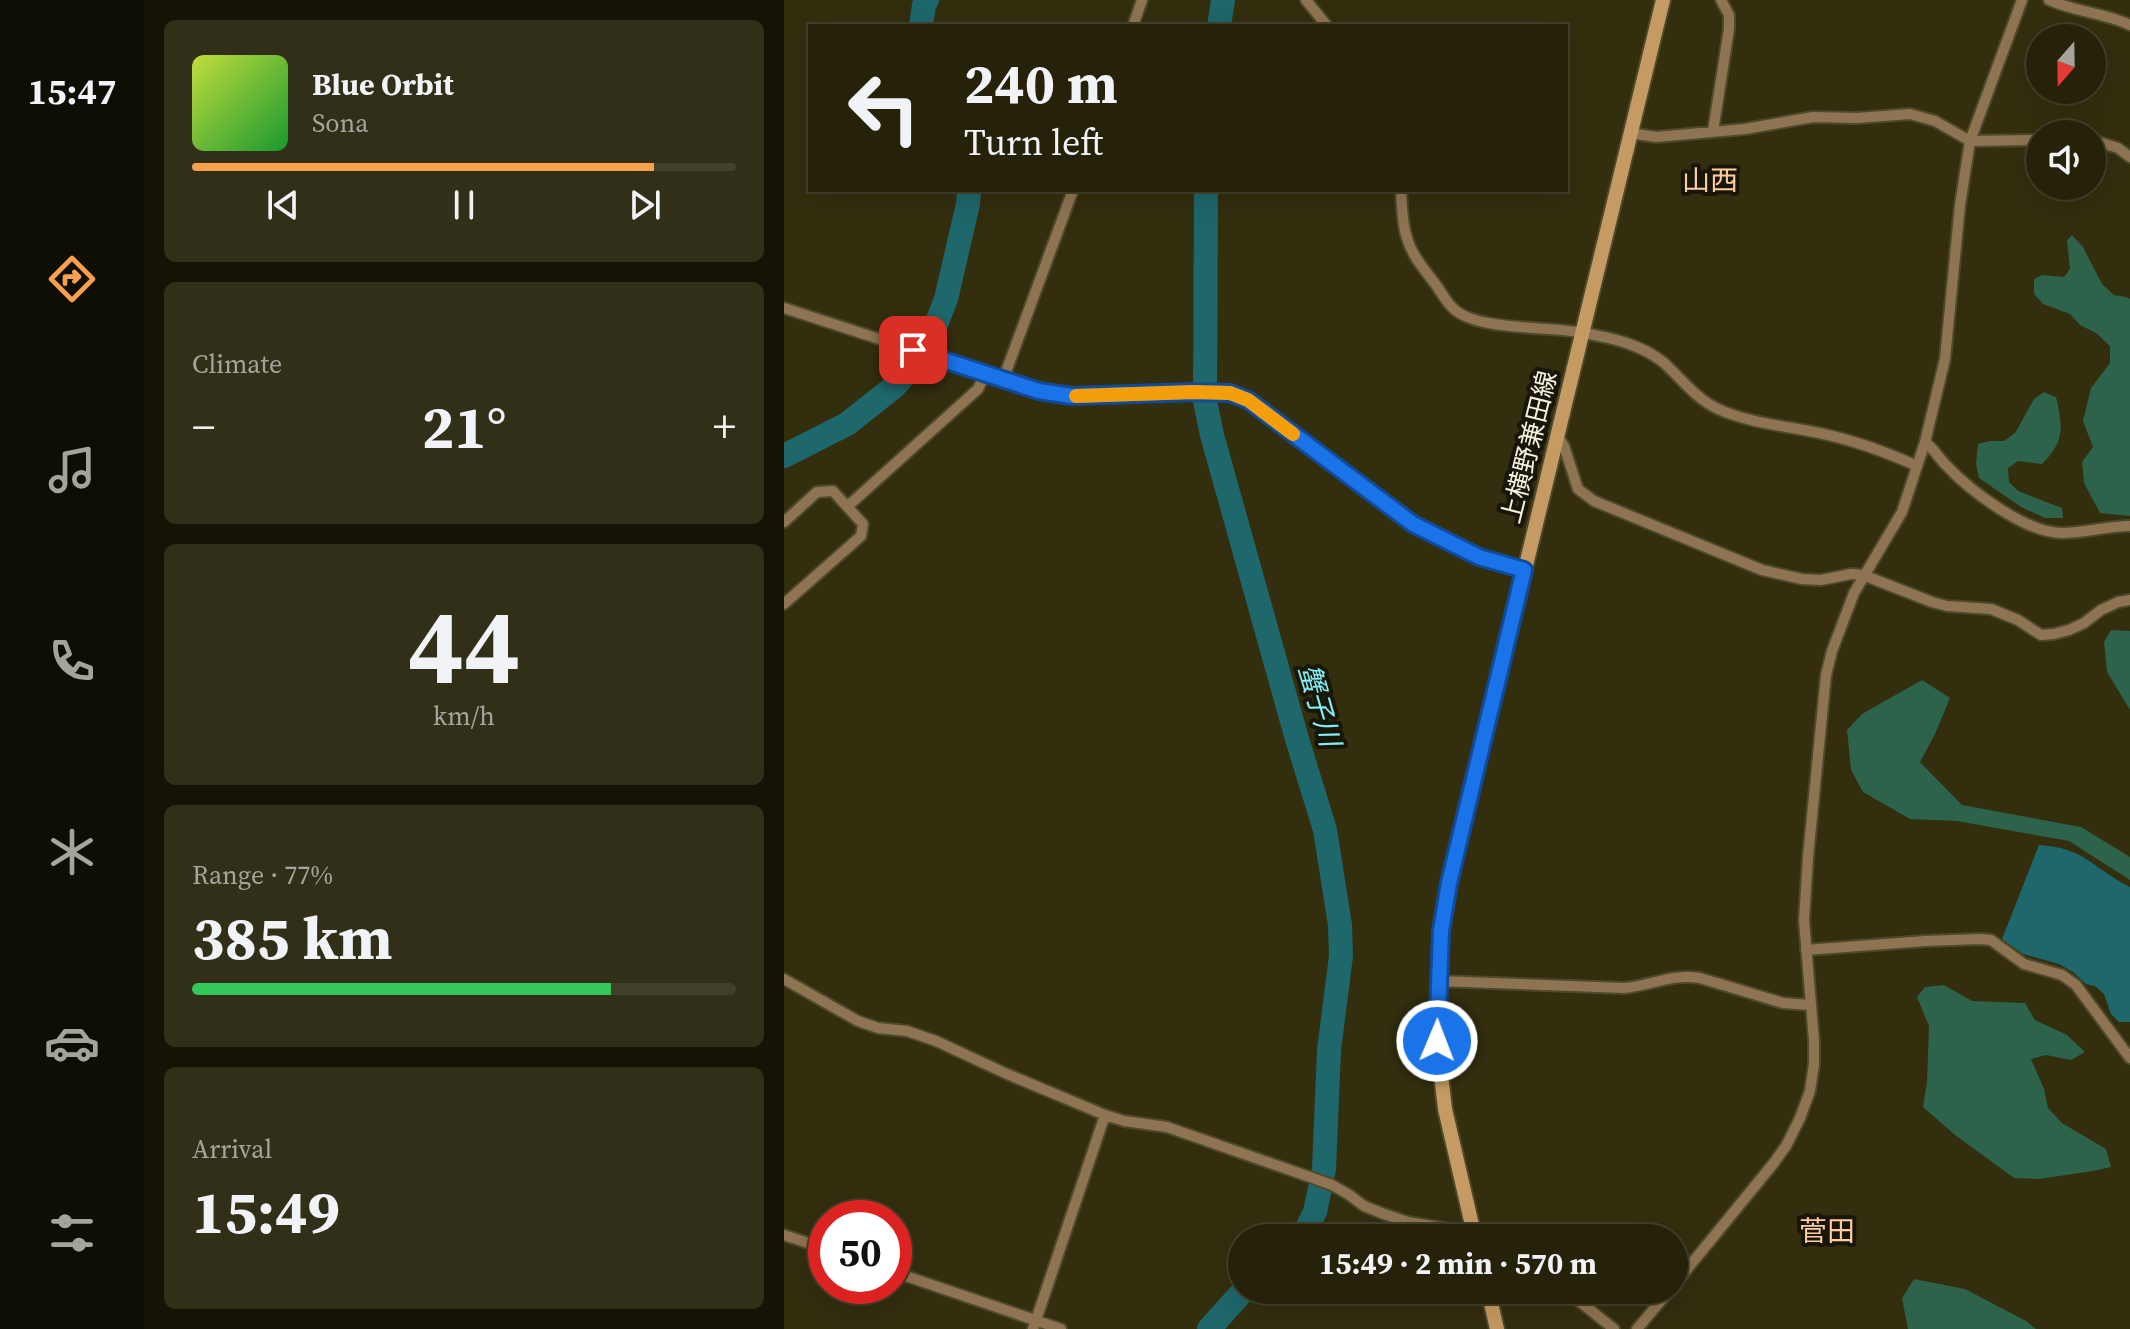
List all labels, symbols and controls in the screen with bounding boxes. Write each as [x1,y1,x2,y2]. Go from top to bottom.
north arrow [2026,24,2106,104]
map controls [2026,24,2106,200]
text: 240 m [964,45,1118,122]
icon: left [832,56,936,160]
text: Blue Orbit [312,64,454,105]
text: 15:47 [28,67,116,116]
text: Sona [312,105,369,141]
text: Turn left [964,118,1103,167]
button: sound [2026,120,2106,200]
district label: 山西 [1682,161,1738,199]
icon: previous [261,183,305,227]
icon: pause [442,183,486,227]
icon: next [623,183,667,227]
icon: directions [44,251,100,307]
pin [879,316,947,384]
icon: arrive [891,328,935,372]
text: Climate [192,346,282,382]
street label: 上横野兼田線 [1493,367,1565,527]
text: 21° [422,386,506,468]
text: − [192,396,215,457]
text: + [713,396,736,457]
icon: music [44,442,100,498]
text: 44 [408,574,520,717]
icon: phone [44,633,100,689]
water label: 蟹子川 [1290,659,1351,753]
text: km/h [433,698,495,734]
icon: climate [44,824,100,880]
text: Range · 77% [192,857,333,893]
text: 385 km [192,897,393,979]
position arrow [1395,999,1479,1083]
icon: car [44,1015,100,1071]
text: Arrival [192,1131,272,1167]
text: 15:49 [192,1171,340,1253]
speed limit sign: 50 [808,1200,912,1304]
icon: filters [44,1205,100,1261]
district label: 菅田 [1799,1212,1855,1250]
text: 15:49 · 2 min · 570 m [1319,1243,1597,1284]

